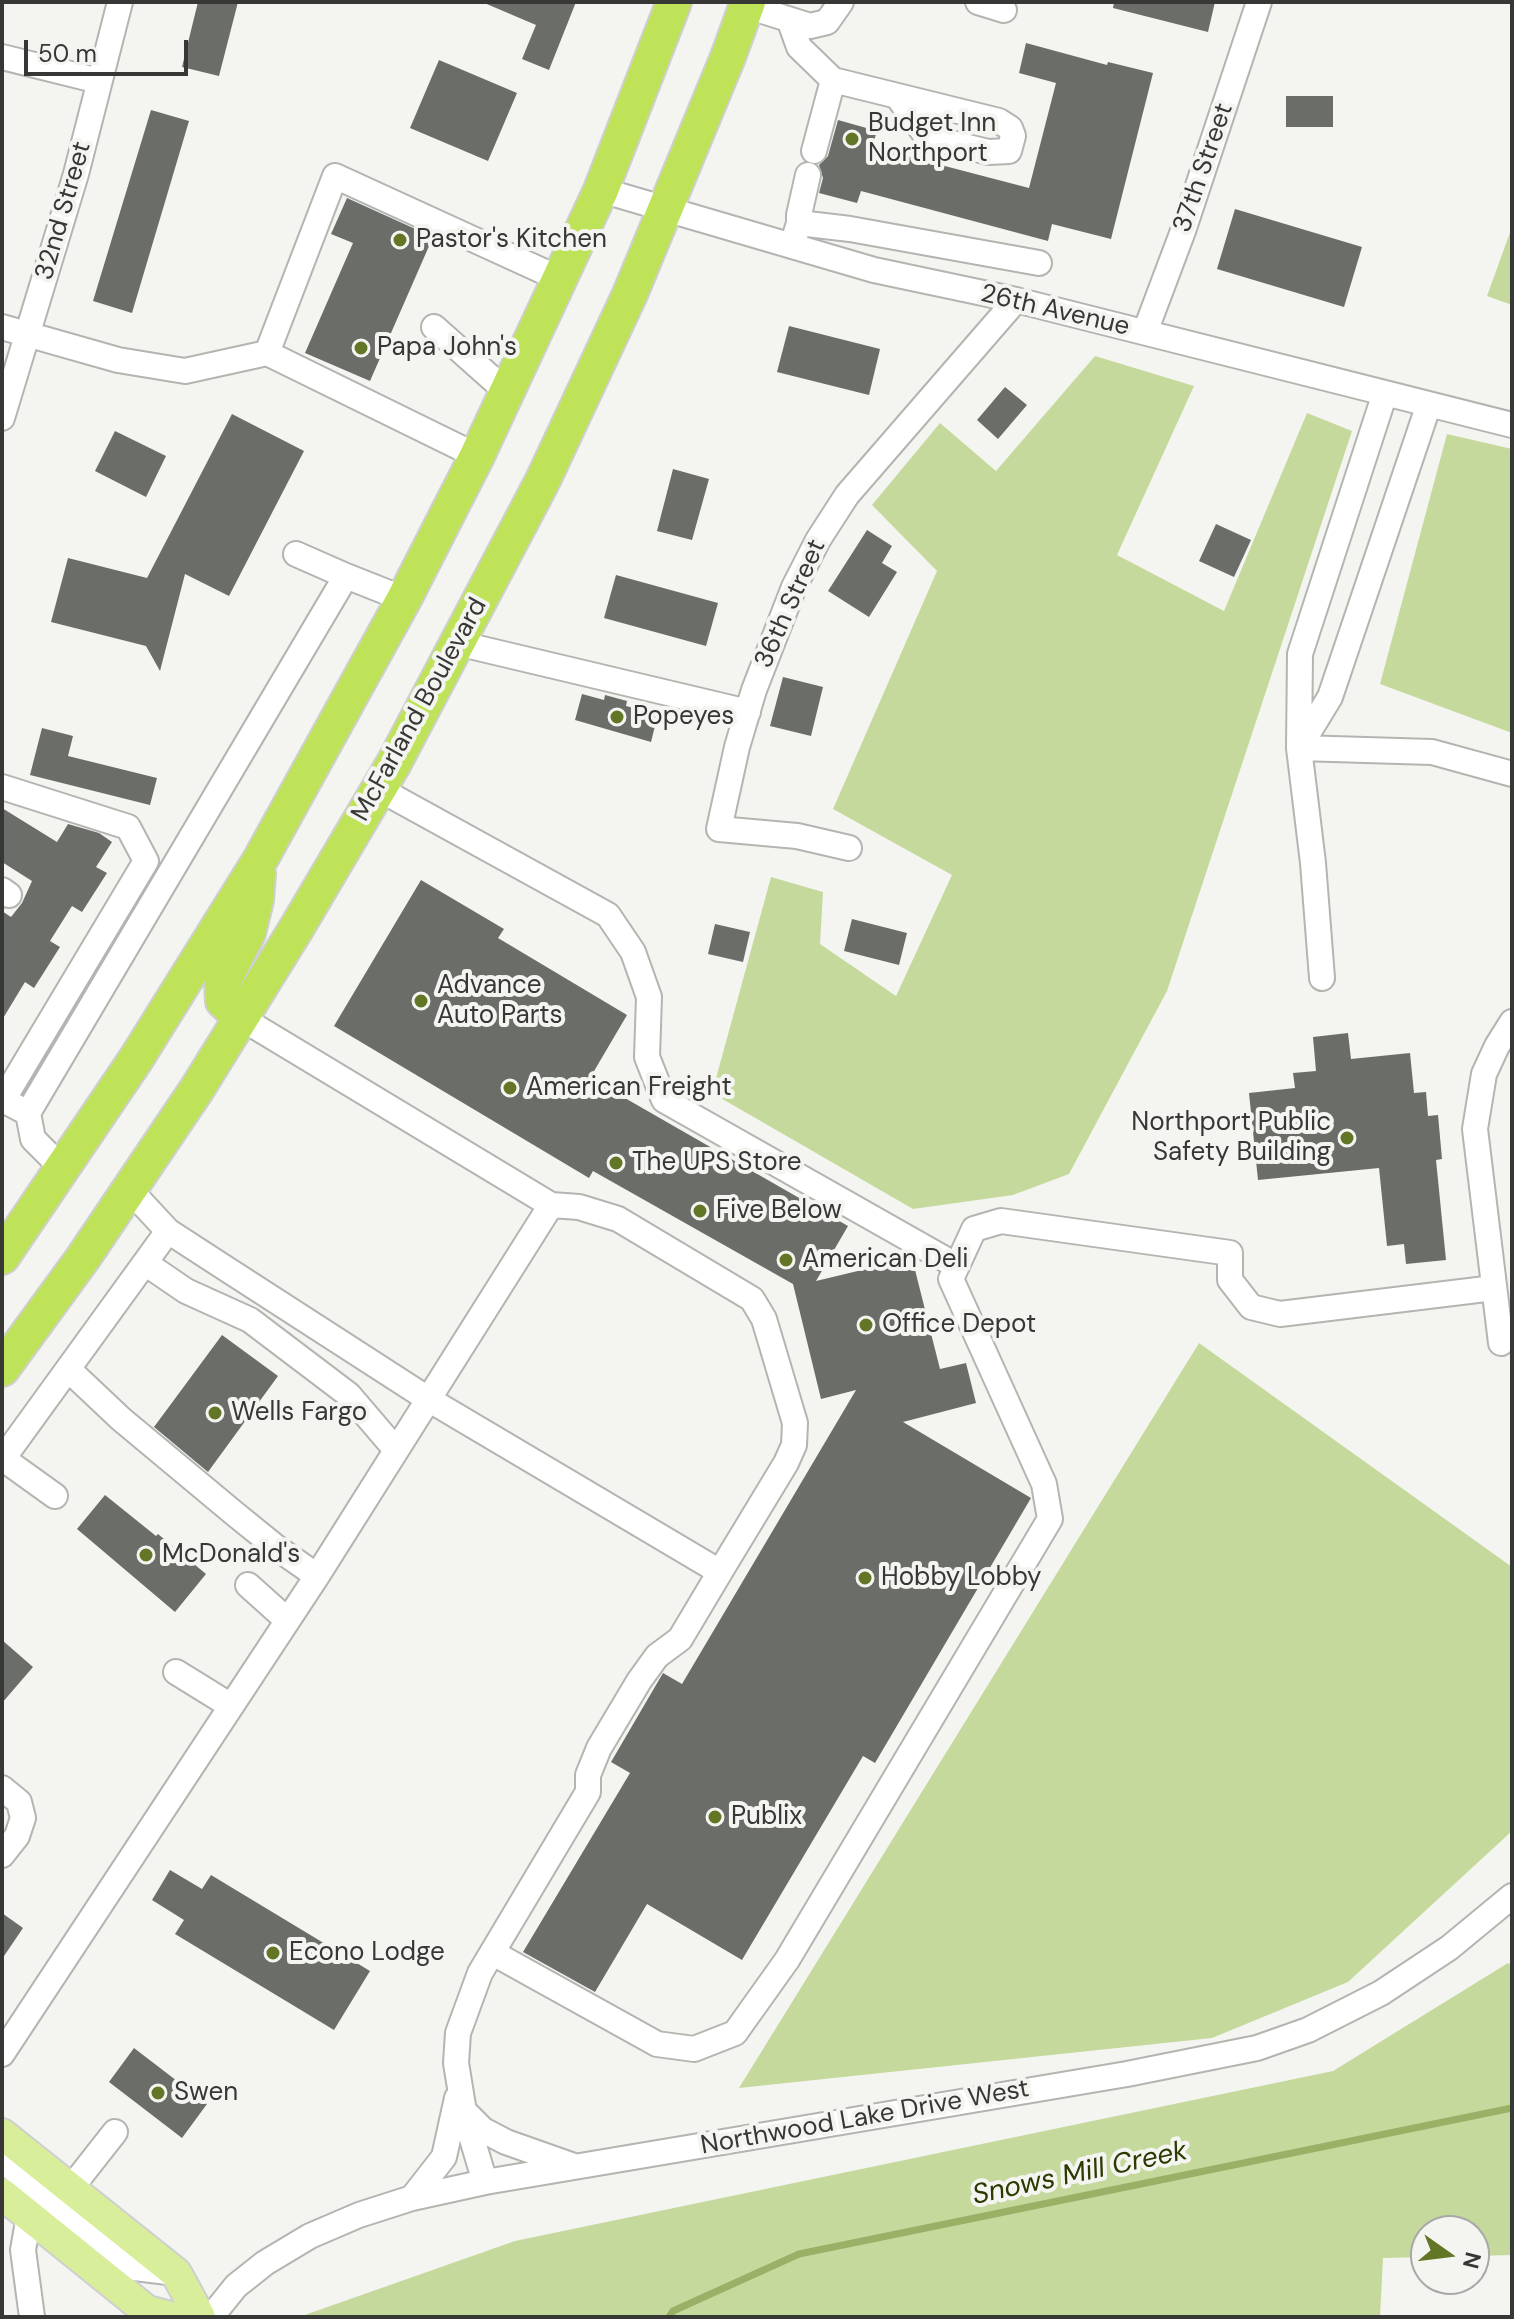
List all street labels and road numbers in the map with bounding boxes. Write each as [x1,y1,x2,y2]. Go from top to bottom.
street label: 37th Street [1167,99,1241,237]
street label: 32nd Street [29,138,99,284]
street label: 26th Avenue [978,279,1132,343]
street label: 36th Street [749,535,833,673]
street label: McFarland Boulevard [346,593,494,827]
street label: Northwood Lake Drive West [698,2074,1032,2162]

